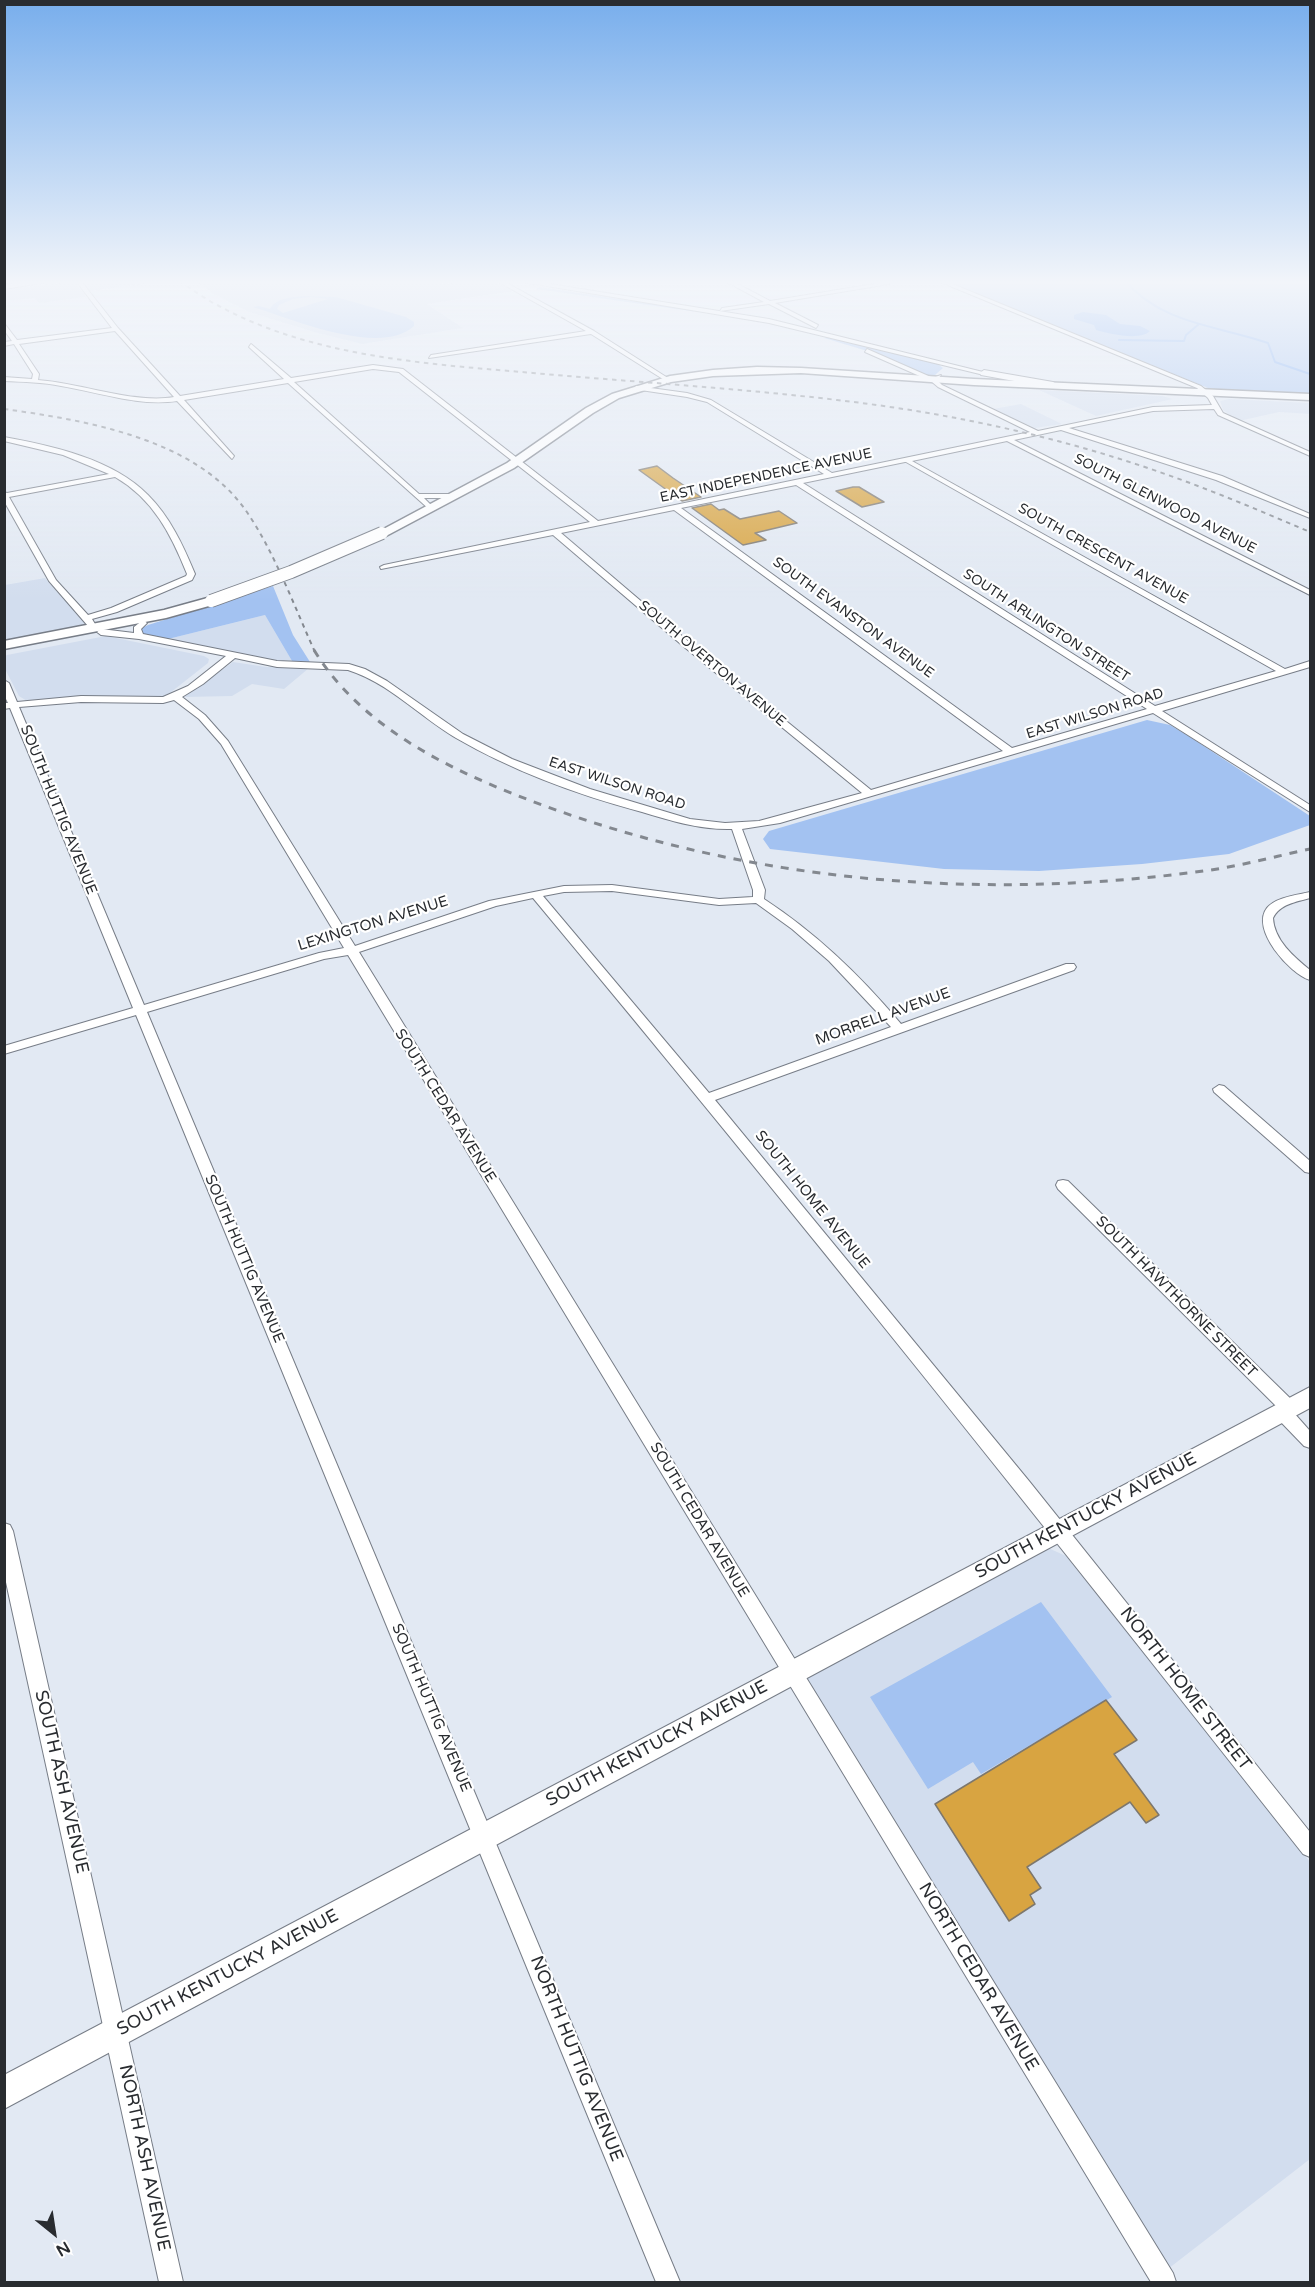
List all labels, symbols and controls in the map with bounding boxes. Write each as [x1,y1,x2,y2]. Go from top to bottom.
street label: EAST INDEPENDENCE AVENUE [659,445,873,507]
street label: SOUTH GLENWOOD AVENUE [1071,451,1259,557]
street label: SOUTH CRESCENT AVENUE [1015,500,1191,608]
street label: SOUTH EVANSTON AVENUE [769,554,937,682]
street label: SOUTH ARLINGTON STREET [960,566,1132,686]
street label: SOUTH OVERTON AVENUE [635,598,789,730]
street label: EAST WILSON ROAD [1024,685,1166,743]
street label: SOUTH HUTTIG AVENUE [16,723,100,897]
street label: EAST WILSON ROAD [546,754,688,814]
street label: LEXINGTON AVENUE [296,893,450,955]
street label: MORRELL AVENUE [813,984,953,1050]
street label: SOUTH CEDAR AVENUE [390,1026,500,1186]
street label: SOUTH HOME AVENUE [751,1127,873,1273]
street label: SOUTH HUTTIG AVENUE [200,1172,288,1346]
street label: SOUTH HAWTHORNE STREET [1092,1213,1260,1381]
street label: SOUTH CEDAR AVENUE [646,1439,752,1601]
street label: SOUTH KENTUCKY AVENUE [971,1448,1201,1584]
street label: NORTH HOME STREET [1115,1603,1255,1775]
street label: SOUTH HUTTIG AVENUE [387,1621,475,1795]
street label: SOUTH KENTUCKY AVENUE [542,1676,772,1812]
street label: SOUTH ASH AVENUE [29,1688,93,1876]
street label: NORTH CEDAR AVENUE [913,1879,1043,2075]
street label: SOUTH KENTUCKY AVENUE [113,1905,343,2041]
street label: NORTH HUTTIG AVENUE [525,1953,627,2165]
street label: NORTH ASH AVENUE [114,2063,174,2253]
north arrow [24,2203,84,2263]
text: N [52,2237,74,2260]

